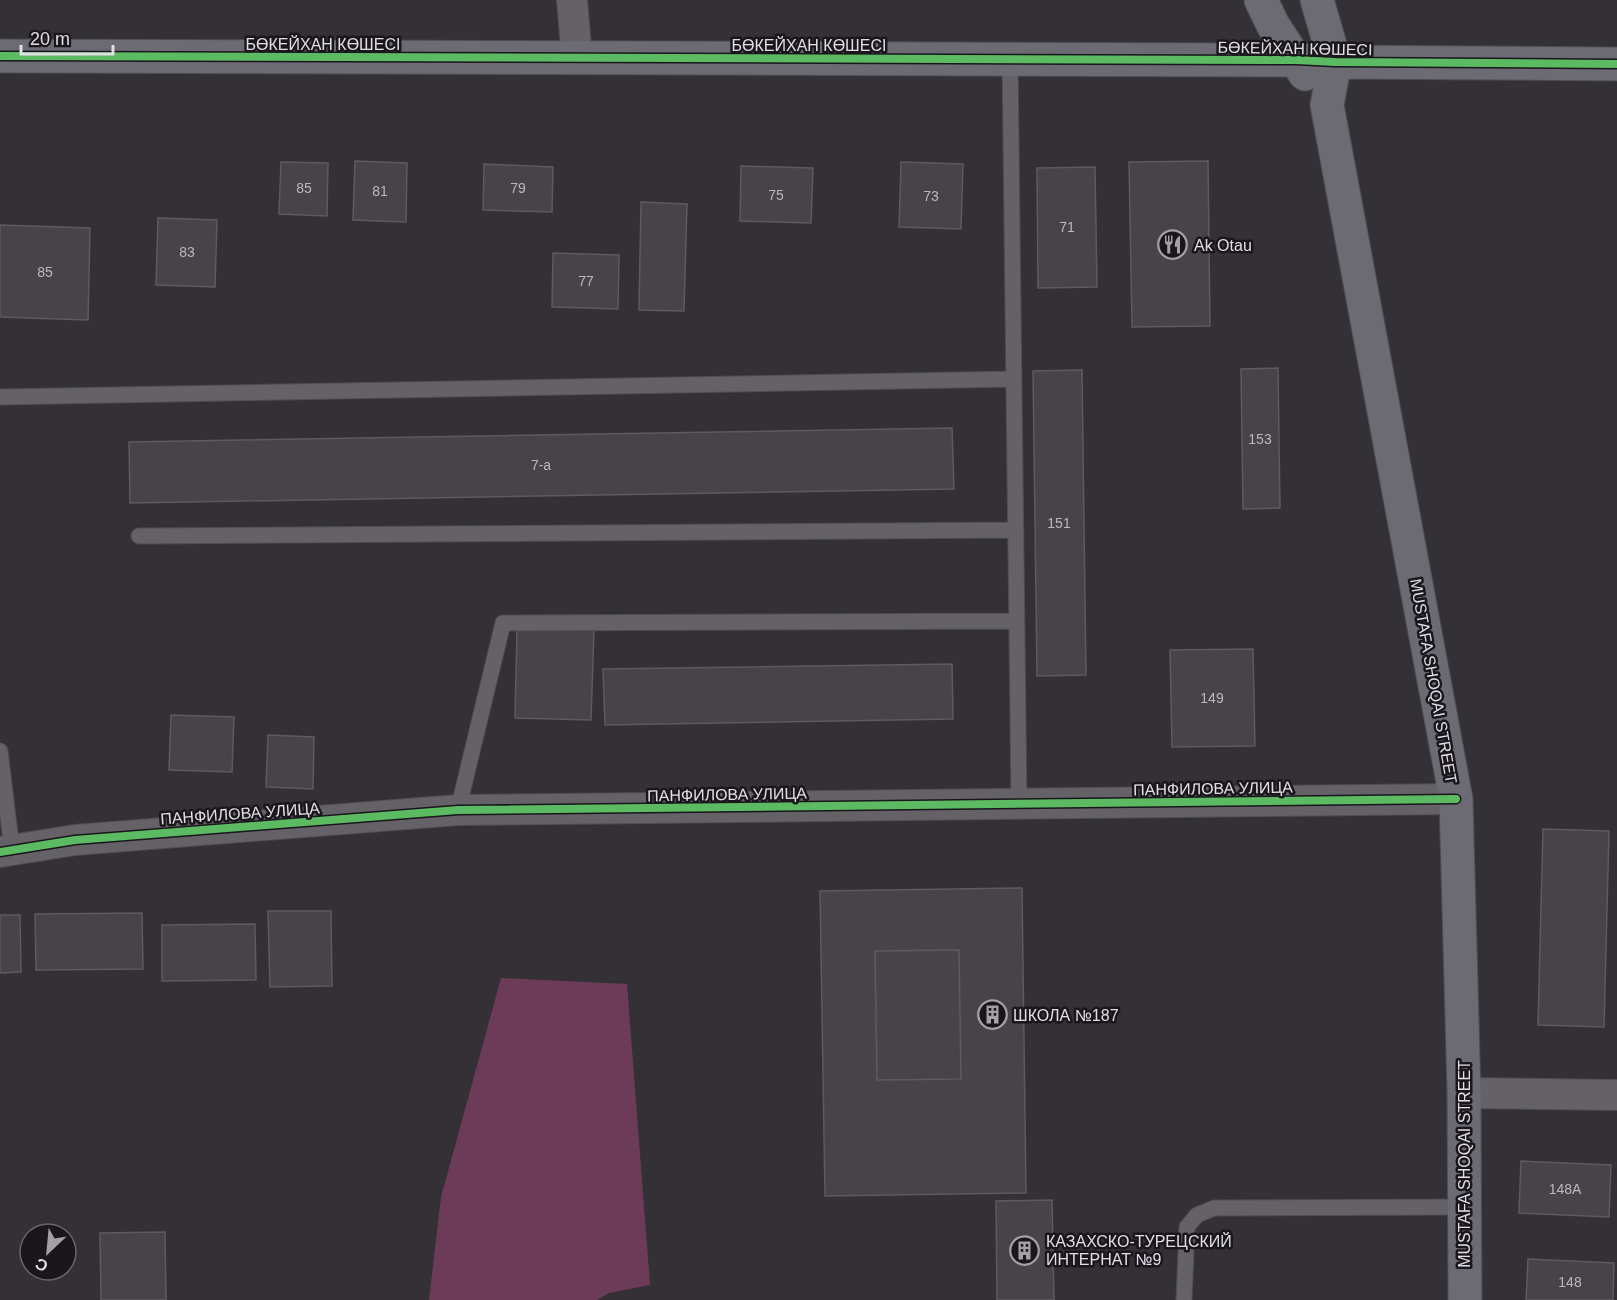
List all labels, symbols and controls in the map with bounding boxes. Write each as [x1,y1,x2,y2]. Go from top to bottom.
scale bar [21,18,112,56]
text: 20 m [30,29,70,49]
street label: БӨКЕЙХАН КӨШЕСІ [246,35,400,53]
street label: БӨКЕЙХАН КӨШЕСІ [732,36,886,54]
street label: БӨКЕЙХАН КӨШЕСІ [1217,38,1373,58]
house number: 85 [296,180,312,196]
house number: 79 [510,180,526,196]
house number: 81 [372,183,388,199]
house number: 75 [768,187,784,203]
house number: 73 [923,188,939,204]
house number: 71 [1059,219,1075,235]
restaurant icon: Ak Otau [1157,229,1189,261]
place label: Ak Otau [1194,237,1252,254]
house number: 83 [179,244,195,260]
house number: 85 [37,264,53,280]
house number: 77 [578,273,594,289]
house number: 153 [1248,431,1272,447]
house number: 7-а [531,457,551,473]
house number: 151 [1047,515,1071,531]
street label: MUSTAFA SHOQAI STREET [1407,577,1460,785]
house number: 149 [1200,690,1224,706]
street label: ПАНФИЛОВА УЛИЦА [1133,779,1293,798]
street label: ПАНФИЛОВА УЛИЦА [647,785,807,804]
street label: ПАНФИЛОВА УЛИЦА [160,799,321,828]
building icon: ШКОЛА №187 [976,999,1008,1031]
place label: ШКОЛА №187 [1013,1007,1119,1024]
street label: MUSTAFA SHOQAI STREET [1456,1060,1473,1268]
house number: 148А [1549,1181,1582,1197]
north arrow [18,1222,78,1282]
place label: КАЗАХСКО-ТУРЕЦСКИЙ ИНТЕРНАТ №9 [1046,1232,1232,1268]
building icon: КАЗАХСКО-ТУРЕЦСКИЙ ИНТЕРНАТ №9 [1009,1234,1041,1266]
text: С [32,1255,51,1275]
house number: 148 [1558,1274,1582,1290]

